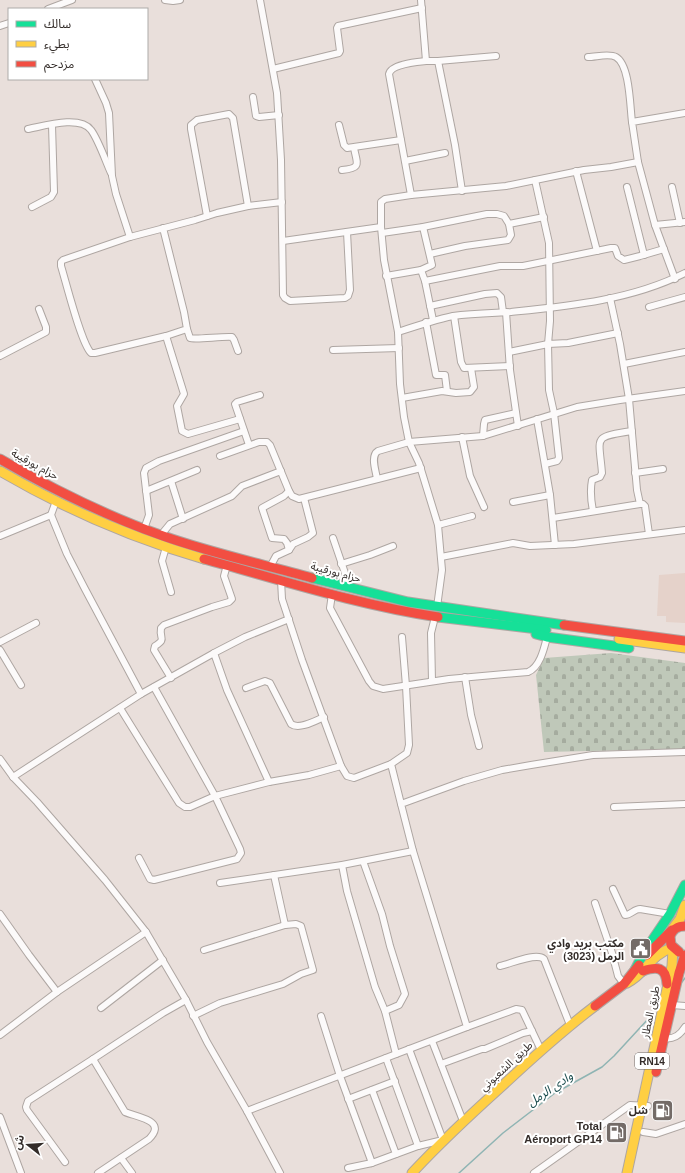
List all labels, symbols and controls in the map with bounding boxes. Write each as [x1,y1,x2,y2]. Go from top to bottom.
legend [8,8,148,80]
text: سالك [44,17,71,31]
text: بطيء [44,37,70,54]
text: مزدحم [44,57,74,73]
street label: حزام بورقيبة [9,446,61,484]
street label: حزام بورقيبة [309,560,363,587]
public building icon: مكتب بريد وادي الرمل (3023) [627,936,653,962]
place label: مكتب بريد وادي الرمل (3023) [547,937,624,963]
street label: طريق المطار [638,985,662,1041]
street label: طريق الشعبوني [477,1039,537,1096]
road number: RN14 [635,1053,669,1069]
water label: وادي الرمل [525,1068,577,1112]
fuel station icon: شل [650,1097,676,1123]
place label: شل [629,1104,648,1117]
fuel station icon: Total Aéroport GP14 [604,1119,630,1145]
place label: Total Aéroport GP14 [524,1120,603,1145]
north arrow [8,1125,48,1165]
text: ش [10,1133,27,1151]

